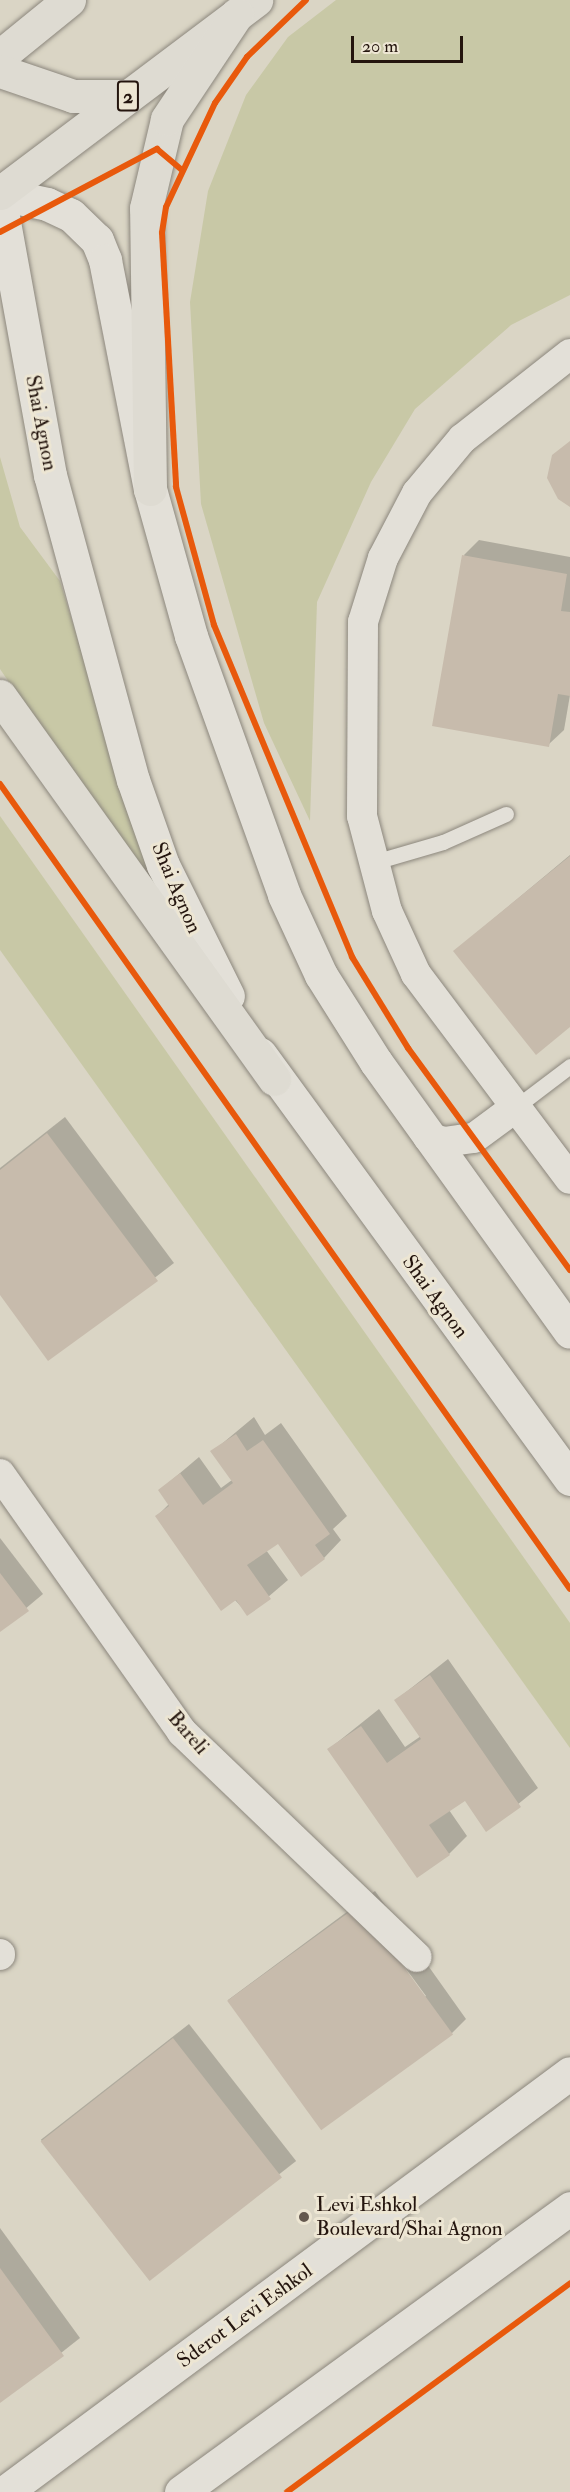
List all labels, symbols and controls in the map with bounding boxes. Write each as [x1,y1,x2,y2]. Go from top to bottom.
scale bar [354,24,466,62]
text: 20 m [362,35,398,58]
road number: 2 [116,79,140,113]
street label: Shai Agnon [19,373,63,473]
street label: Shai Agnon [146,839,206,937]
street label: Shai Agnon [396,1250,474,1344]
street label: Bareli [162,1706,214,1760]
place label: Levi Eshkol Boulevard/Shai Agnon [316,2192,503,2242]
marker: Levi Eshkol Boulevard/Shai Agnon [297,2210,311,2224]
street label: Sderot Levi Eshkol [172,2258,318,2374]

